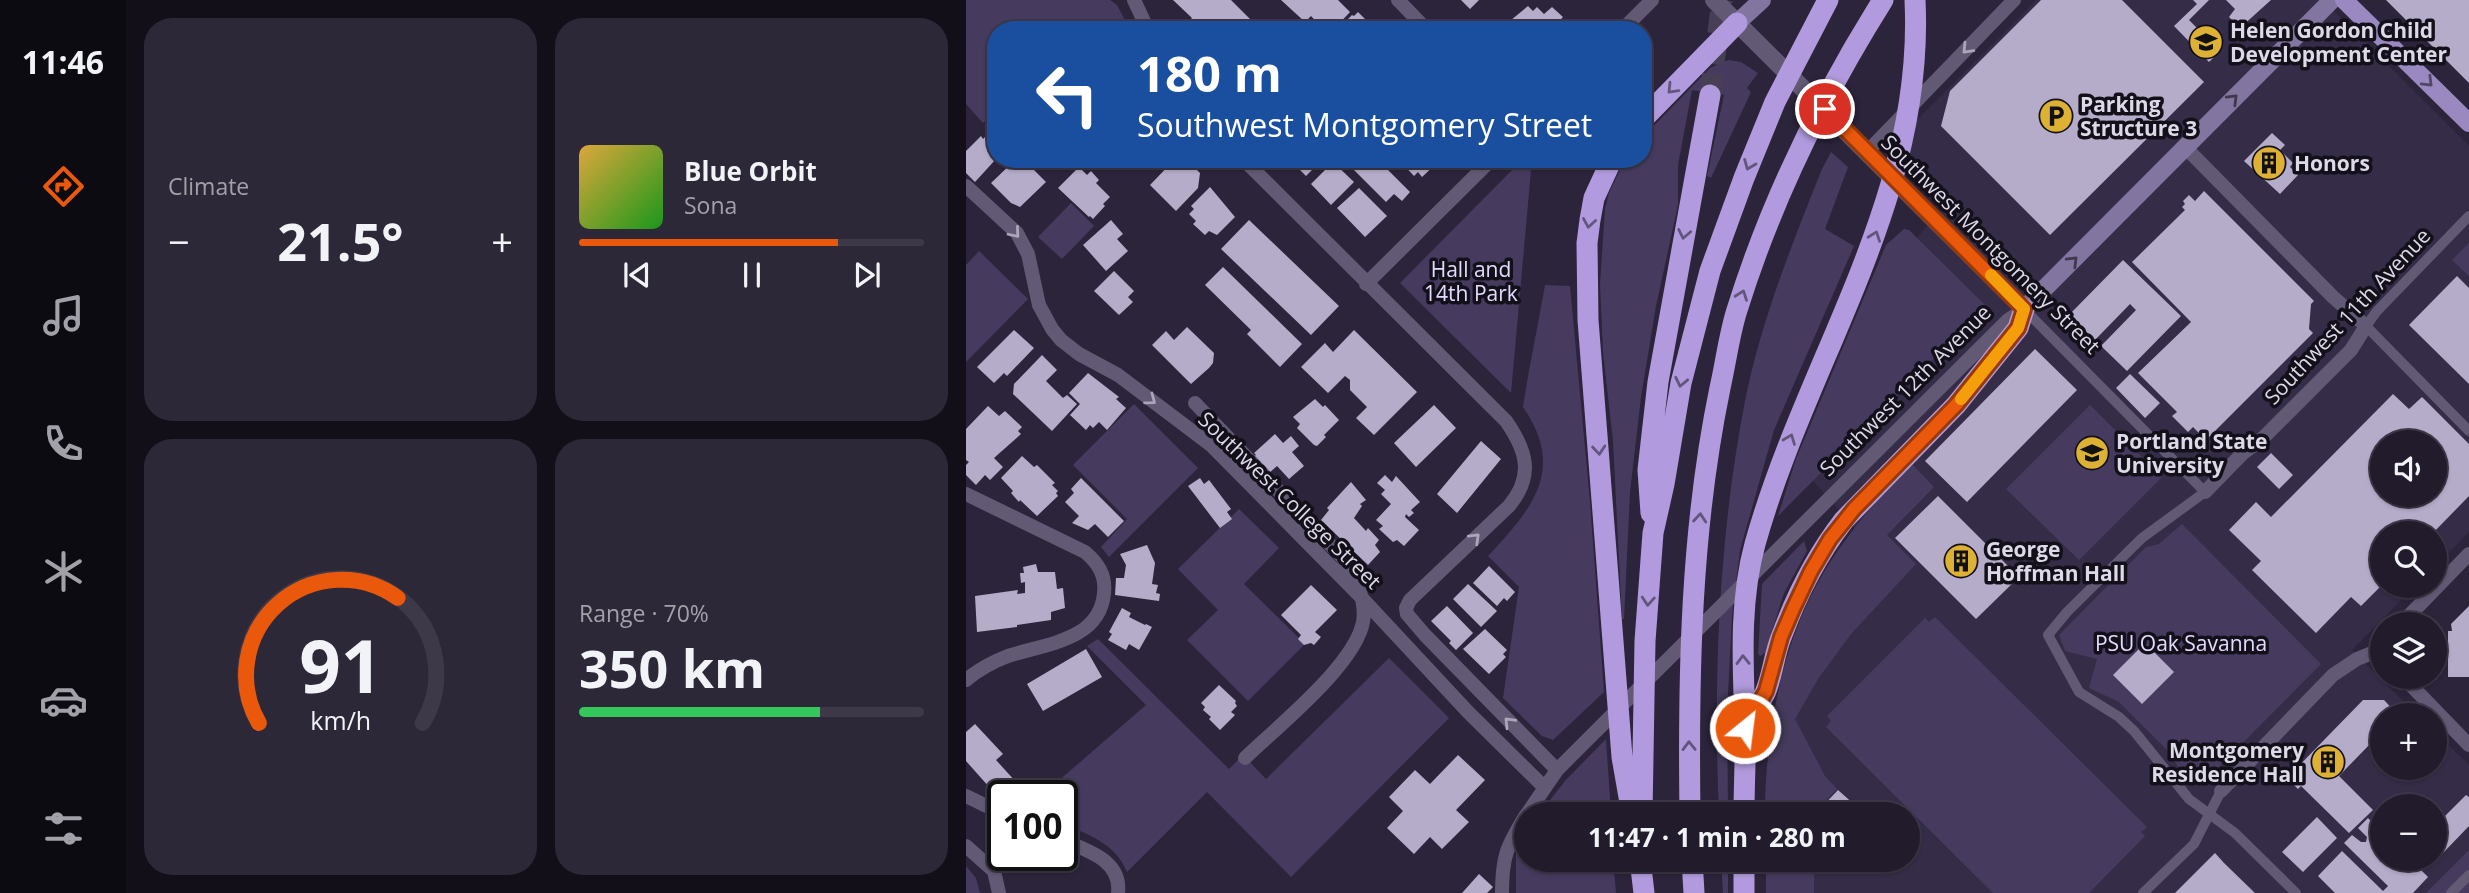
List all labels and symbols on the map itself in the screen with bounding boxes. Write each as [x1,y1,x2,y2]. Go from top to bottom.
place label: Helen Gordon Child Development Center [2230,16,2448,68]
school or university icon: Helen Gordon Child Development Center [2187,23,2225,61]
one-way arrow [1962,41,1975,54]
one-way arrow [2419,74,2432,87]
pin [1795,79,1855,139]
one-way arrow [1668,81,1681,94]
place label: Parking Structure 3 [2080,90,2197,142]
one-way arrow [2225,95,2237,107]
parking icon: Parking Structure 3 [2037,97,2075,135]
street label: Southwest Montgomery Street [1875,128,2107,360]
building icon: Honors [2250,144,2288,182]
place label: Honors [2294,149,2370,177]
one-way arrow [1743,158,1757,170]
one-way arrow [1582,217,1597,229]
street label: Southwest 11th Avenue [2258,222,2436,410]
one-way arrow [1007,225,1019,238]
one-way arrow [1678,228,1693,240]
one-way arrow [1867,231,1881,243]
park label: Hall and 14th Park [1424,255,1518,307]
one-way arrow [2064,256,2077,269]
one-way arrow [1734,290,1748,302]
street label: Southwest 12th Avenue [1813,298,1997,482]
one-way arrow [1675,376,1690,388]
one-way arrow [1143,392,1156,404]
street label: Southwest College Street [1193,405,1387,595]
place label: Portland State University [2116,427,2267,479]
one-way arrow [1782,433,1796,445]
school or university icon: Portland State University [2073,434,2111,472]
one-way arrow [1591,445,1606,456]
one-way arrow [1692,513,1707,524]
one-way arrow [1467,534,1480,547]
place label: George Hoffman Hall [1986,535,2125,587]
building icon: George Hoffman Hall [1942,542,1980,580]
one-way arrow [1641,595,1656,606]
park label: PSU Oak Savanna [2095,629,2267,657]
one-way arrow [1735,654,1751,664]
position arrow [1708,691,1782,765]
one-way arrow [1504,717,1517,730]
place label: Montgomery Residence Hall [2151,736,2304,788]
one-way arrow [1681,740,1697,750]
building icon: Montgomery Residence Hall [2309,743,2347,781]
speed limit sign: 100 [987,780,1078,871]

